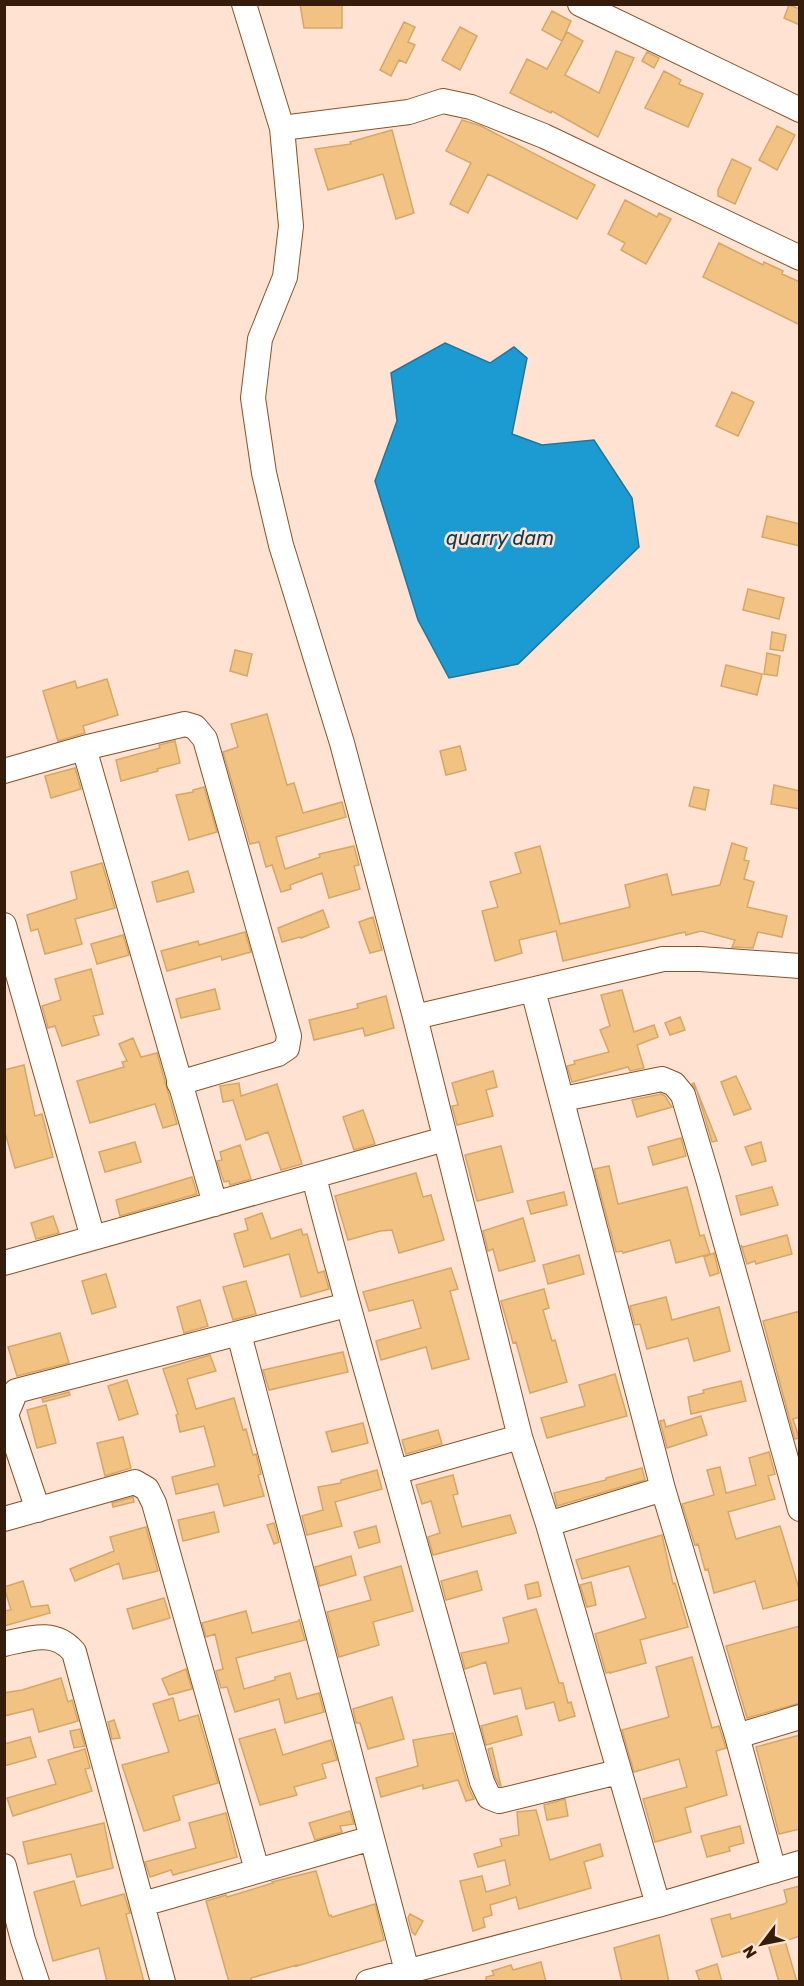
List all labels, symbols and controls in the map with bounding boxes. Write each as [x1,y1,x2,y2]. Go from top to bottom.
water label: quarry dam [446,526,554,550]
north arrow [732,1914,792,1974]
text: N [739,1942,761,1962]

